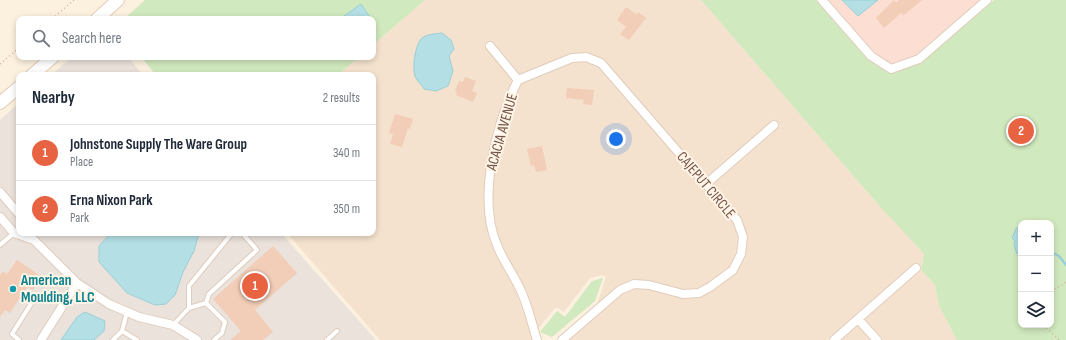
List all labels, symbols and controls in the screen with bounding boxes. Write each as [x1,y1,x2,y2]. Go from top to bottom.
search box [16,16,376,60]
icon: search [30,27,52,49]
text: Search here [62,29,122,48]
text: Nearby [32,88,75,108]
text: 2 results [323,90,360,106]
street label: ACACIA AVENUE [482,91,522,174]
pin: 2 [1008,116,1034,146]
your location [606,129,626,149]
text: Johnstone Supply The Ware Group [70,135,247,154]
text: 1 [42,145,48,161]
text: 340 m [333,145,360,161]
street label: CAJEPUT CIRCLE [673,148,739,222]
text: Place [70,154,93,170]
text: Erna Nixon Park [70,191,153,210]
text: 2 [42,201,48,217]
text: 350 m [333,201,360,217]
text: Park [70,210,89,226]
map controls [1018,220,1054,328]
button: + [1018,220,1054,256]
button: − [1018,256,1054,292]
place label: American Moulding, LLC [20,271,95,307]
pin: 1 [242,271,268,301]
marker: American Moulding, LLC [8,284,18,294]
button: layers [1018,292,1054,328]

